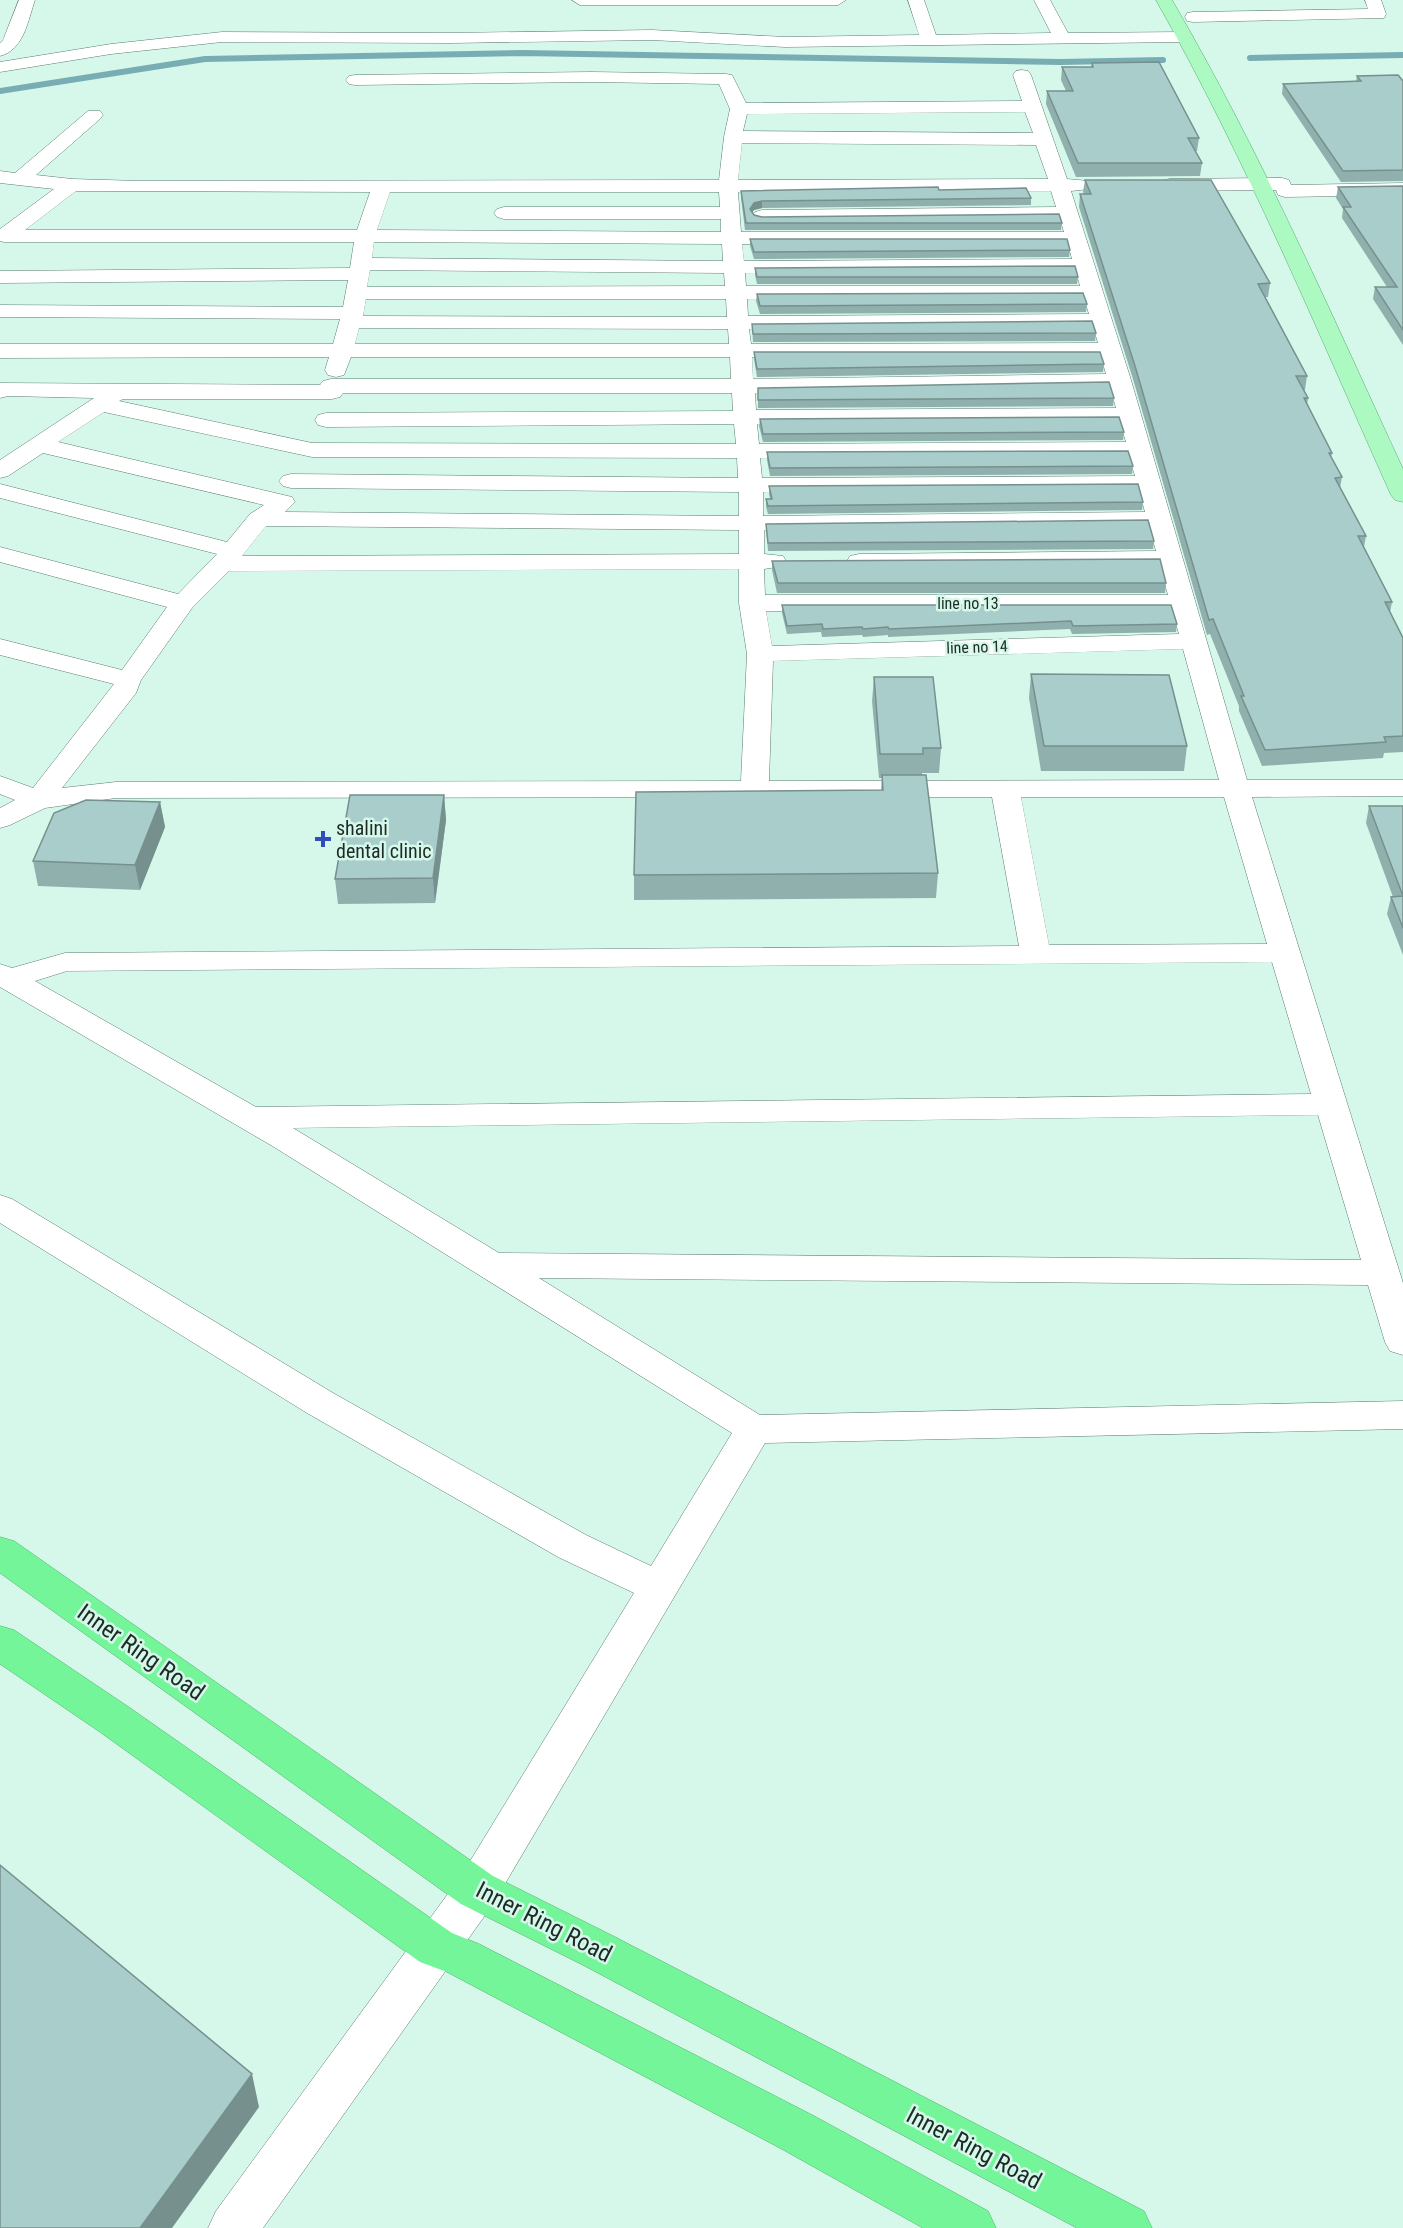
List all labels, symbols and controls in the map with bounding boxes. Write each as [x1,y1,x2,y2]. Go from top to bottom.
street label: line no 13 [937,594,999,613]
street label: line no 14 [946,636,1008,658]
place label: shalini dental clinic [336,816,432,863]
marker: shalini dental clinic [314,830,332,848]
street label: Inner Ring Road [72,1598,210,1706]
street label: Inner Ring Road [471,1876,617,1968]
street label: Inner Ring Road [902,2101,1046,2195]

